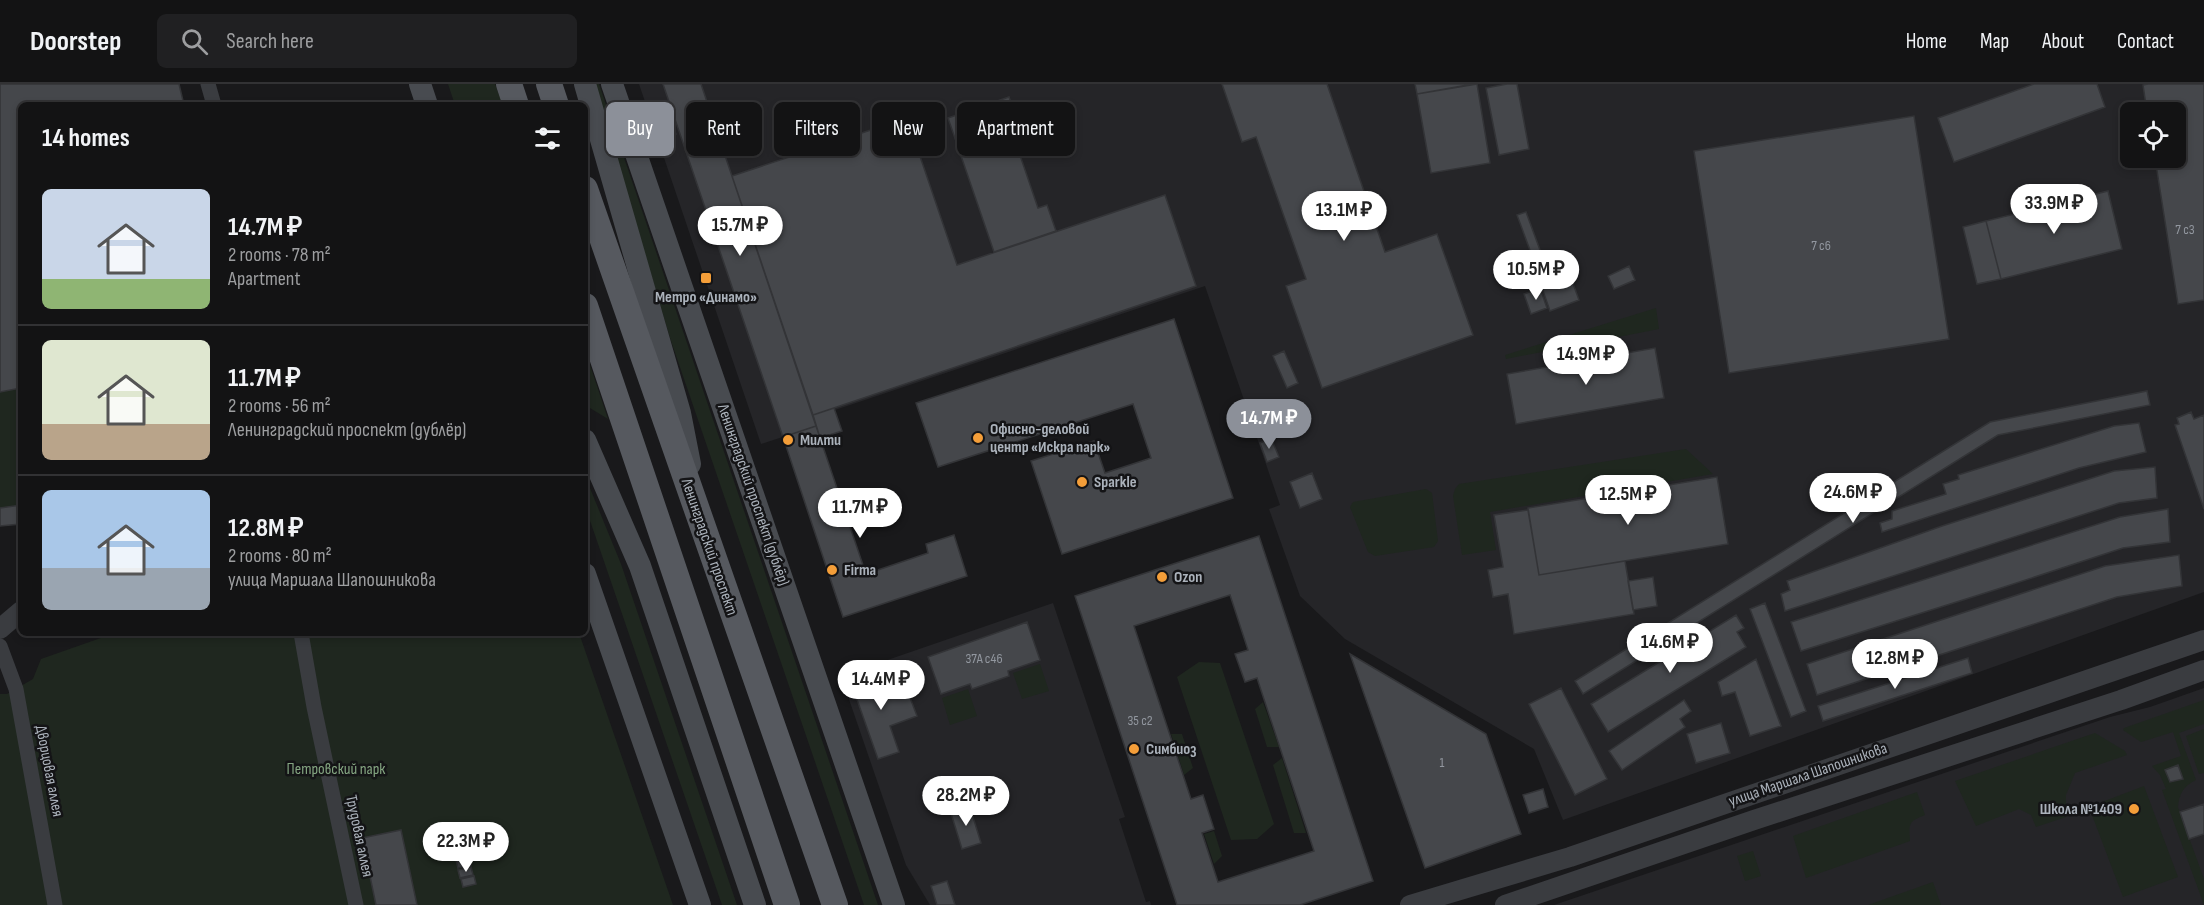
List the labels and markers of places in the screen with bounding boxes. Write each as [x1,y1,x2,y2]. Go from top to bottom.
pin: 33.9M ₽ [1999,184,2109,235]
pin: 13.1M ₽ [1289,191,1399,242]
pin: 15.7M ₽ [685,206,795,257]
pin: 10.5M ₽ [1481,250,1591,301]
marker: Метро «Динамо» [699,271,713,285]
place label: Метро «Динамо» [655,288,757,307]
pin: 14.9M ₽ [1531,335,1641,386]
pin: 14.7M ₽ [1214,399,1324,450]
place label: Офисно-деловой центр «Искра парк» [990,420,1110,457]
place label: Милти [800,431,841,450]
marker: Офисно-деловой центр «Искра парк» [971,431,985,445]
marker: Милти [781,433,795,447]
place label: Sparkle [1094,473,1137,492]
pin: 24.6M ₽ [1798,473,1908,524]
marker: Sparkle [1075,475,1089,489]
pin: 12.5M ₽ [1573,475,1683,526]
pin: 11.7M ₽ [805,488,915,539]
place label: Firma [844,561,876,580]
marker: Firma [825,563,839,577]
place label: Ozon [1174,568,1202,587]
marker: Ozon [1155,570,1169,584]
pin: 14.6M ₽ [1615,623,1725,674]
pin: 12.8M ₽ [1840,639,1950,690]
pin: 14.4M ₽ [826,660,936,711]
place label: Симбиоз [1146,740,1196,759]
marker: Симбиоз [1127,742,1141,756]
pin: 28.2M ₽ [911,776,1021,827]
place label: Школа №1409 [2040,800,2122,819]
marker: Школа №1409 [2127,802,2141,816]
pin: 22.3M ₽ [411,822,521,873]

